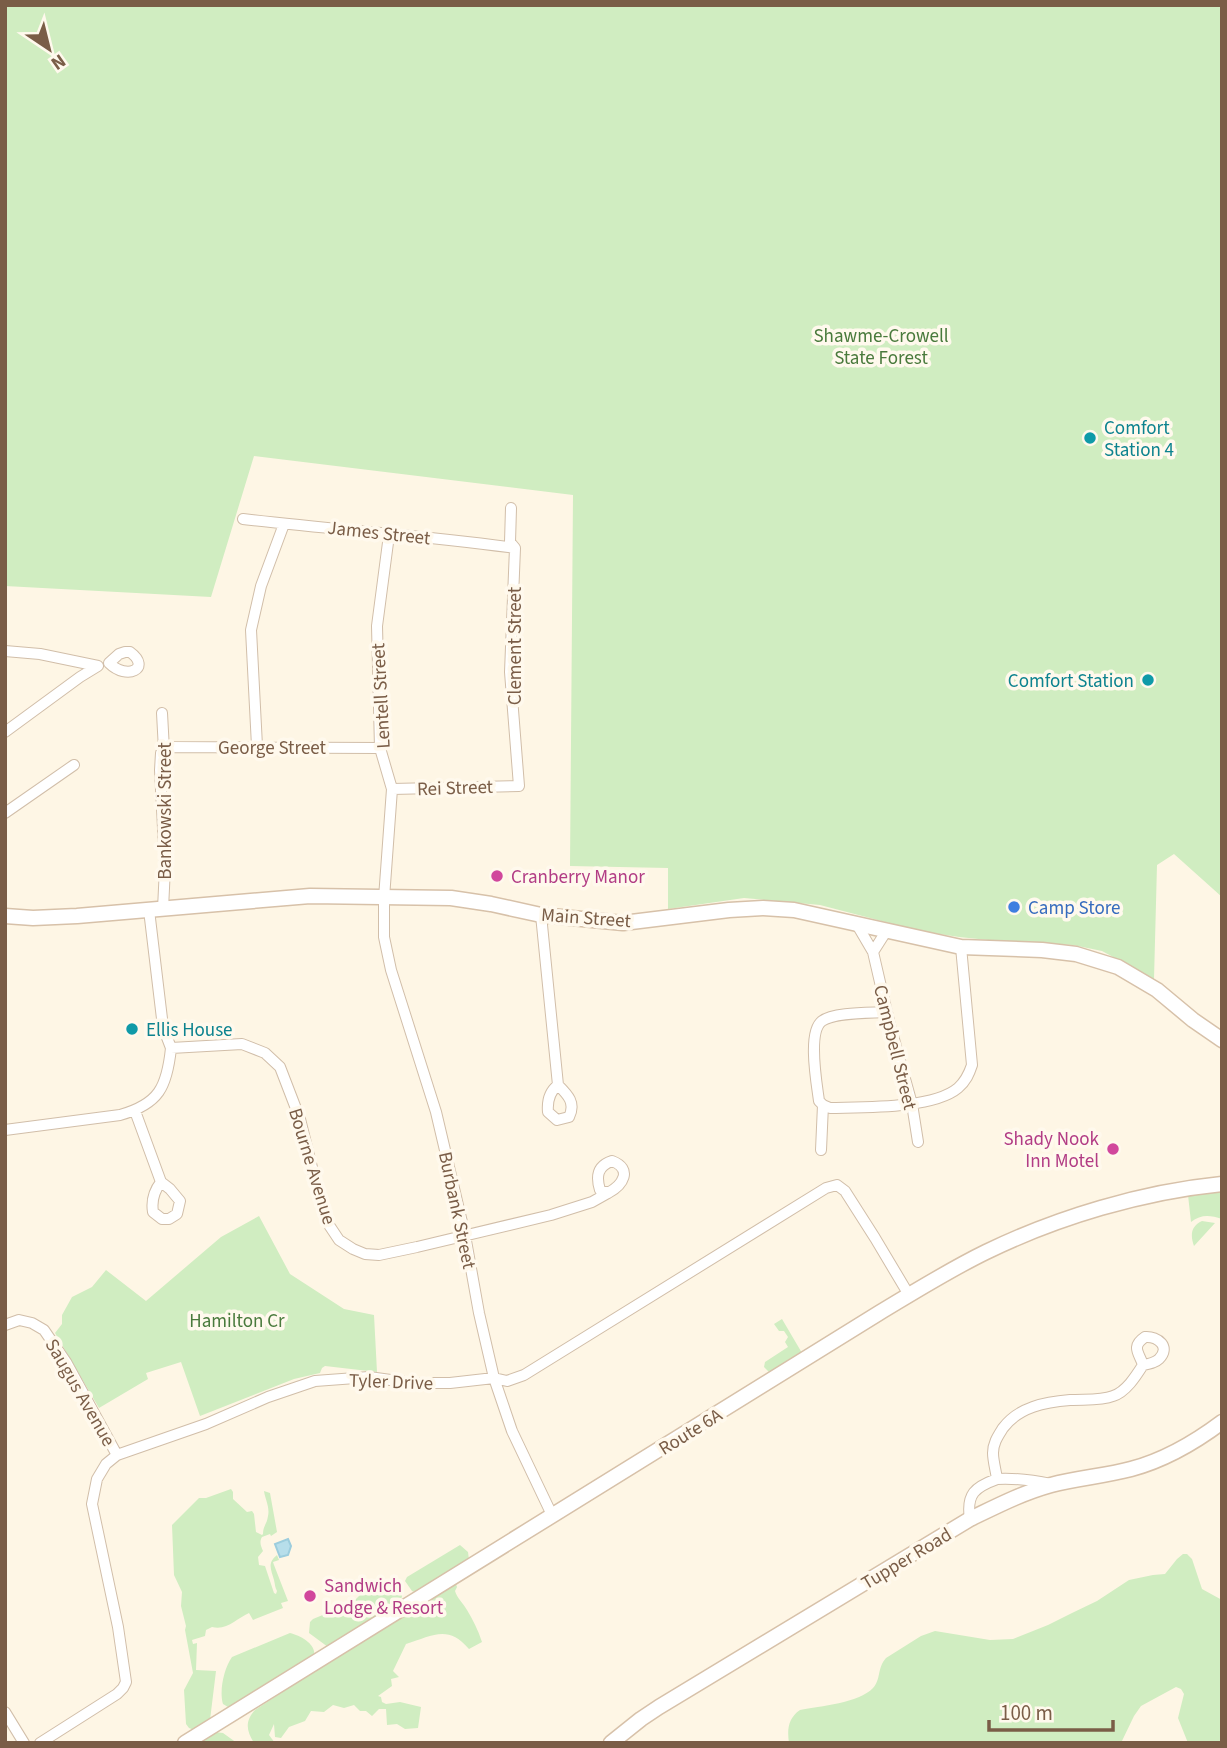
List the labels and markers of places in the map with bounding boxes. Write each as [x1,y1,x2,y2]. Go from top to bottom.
place label: Comfort Station 4 [1104,415,1174,464]
marker: Comfort Station 4 [1082,430,1098,446]
place label: Comfort Station [1008,668,1134,695]
marker: Comfort Station [1140,672,1156,688]
place label: Cranberry Manor [511,864,645,891]
marker: Cranberry Manor [489,868,505,884]
place label: Camp Store [1028,895,1121,922]
marker: Camp Store [1006,899,1022,915]
place label: Ellis House [146,1017,233,1044]
marker: Ellis House [124,1021,140,1037]
place label: Shady Nook Inn Motel [1003,1126,1100,1175]
marker: Shady Nook Inn Motel [1105,1141,1121,1157]
place label: Sandwich Lodge & Resort [324,1573,444,1622]
marker: Sandwich Lodge & Resort [302,1588,318,1604]

